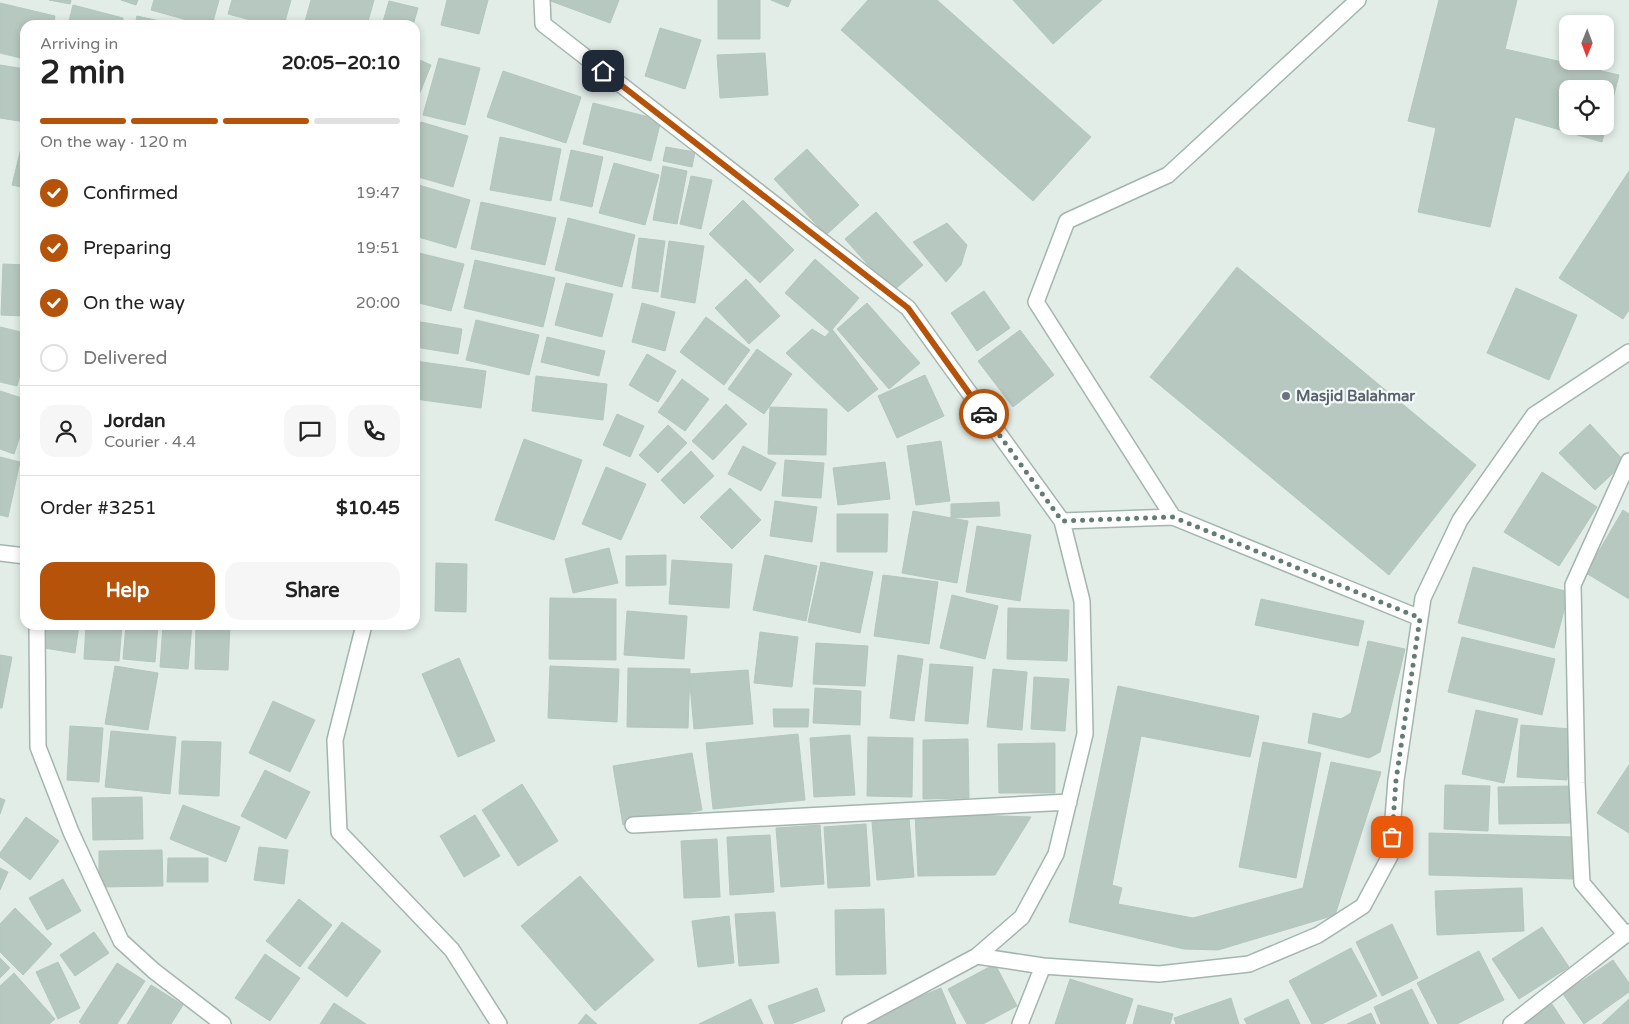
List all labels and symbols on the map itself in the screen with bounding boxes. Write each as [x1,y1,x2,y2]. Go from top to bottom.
north arrow [1559,15,1614,70]
pin [582,50,624,92]
place label: Masjid Balahmar [1296,387,1415,406]
courier [959,389,1009,439]
marker: Masjid Balahmar [1280,390,1292,402]
pin [1371,816,1413,858]

